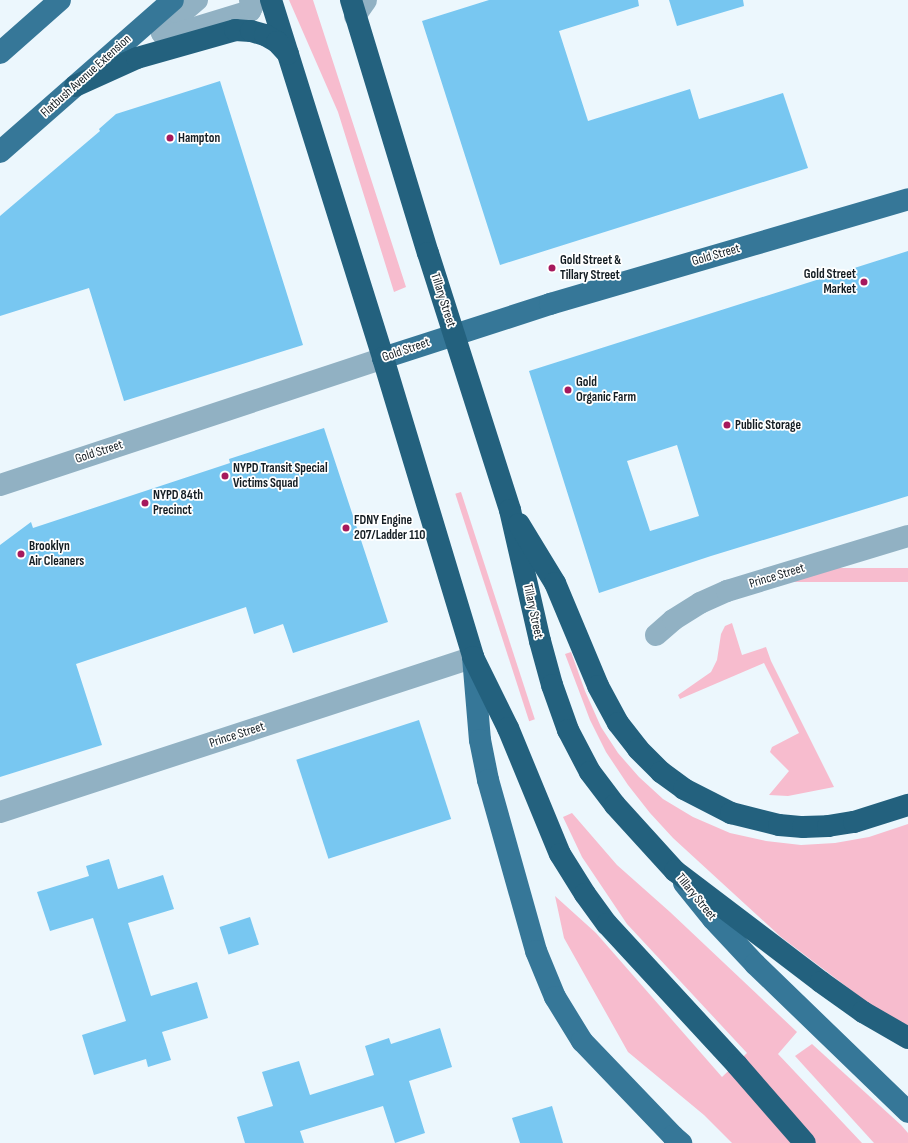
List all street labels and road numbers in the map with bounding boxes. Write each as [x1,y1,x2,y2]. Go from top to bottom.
street label: Flatbush Avenue Extension [38,31,134,121]
street label: Gold Street [690,241,742,269]
street label: Tillary Street [427,271,459,329]
street label: Gold Street [380,335,432,365]
street label: Gold Street [73,437,125,467]
street label: Prince Street [747,560,807,592]
street label: Tillary Street [520,582,546,640]
street label: Prince Street [207,719,267,751]
street label: Tillary Street [672,870,720,924]

